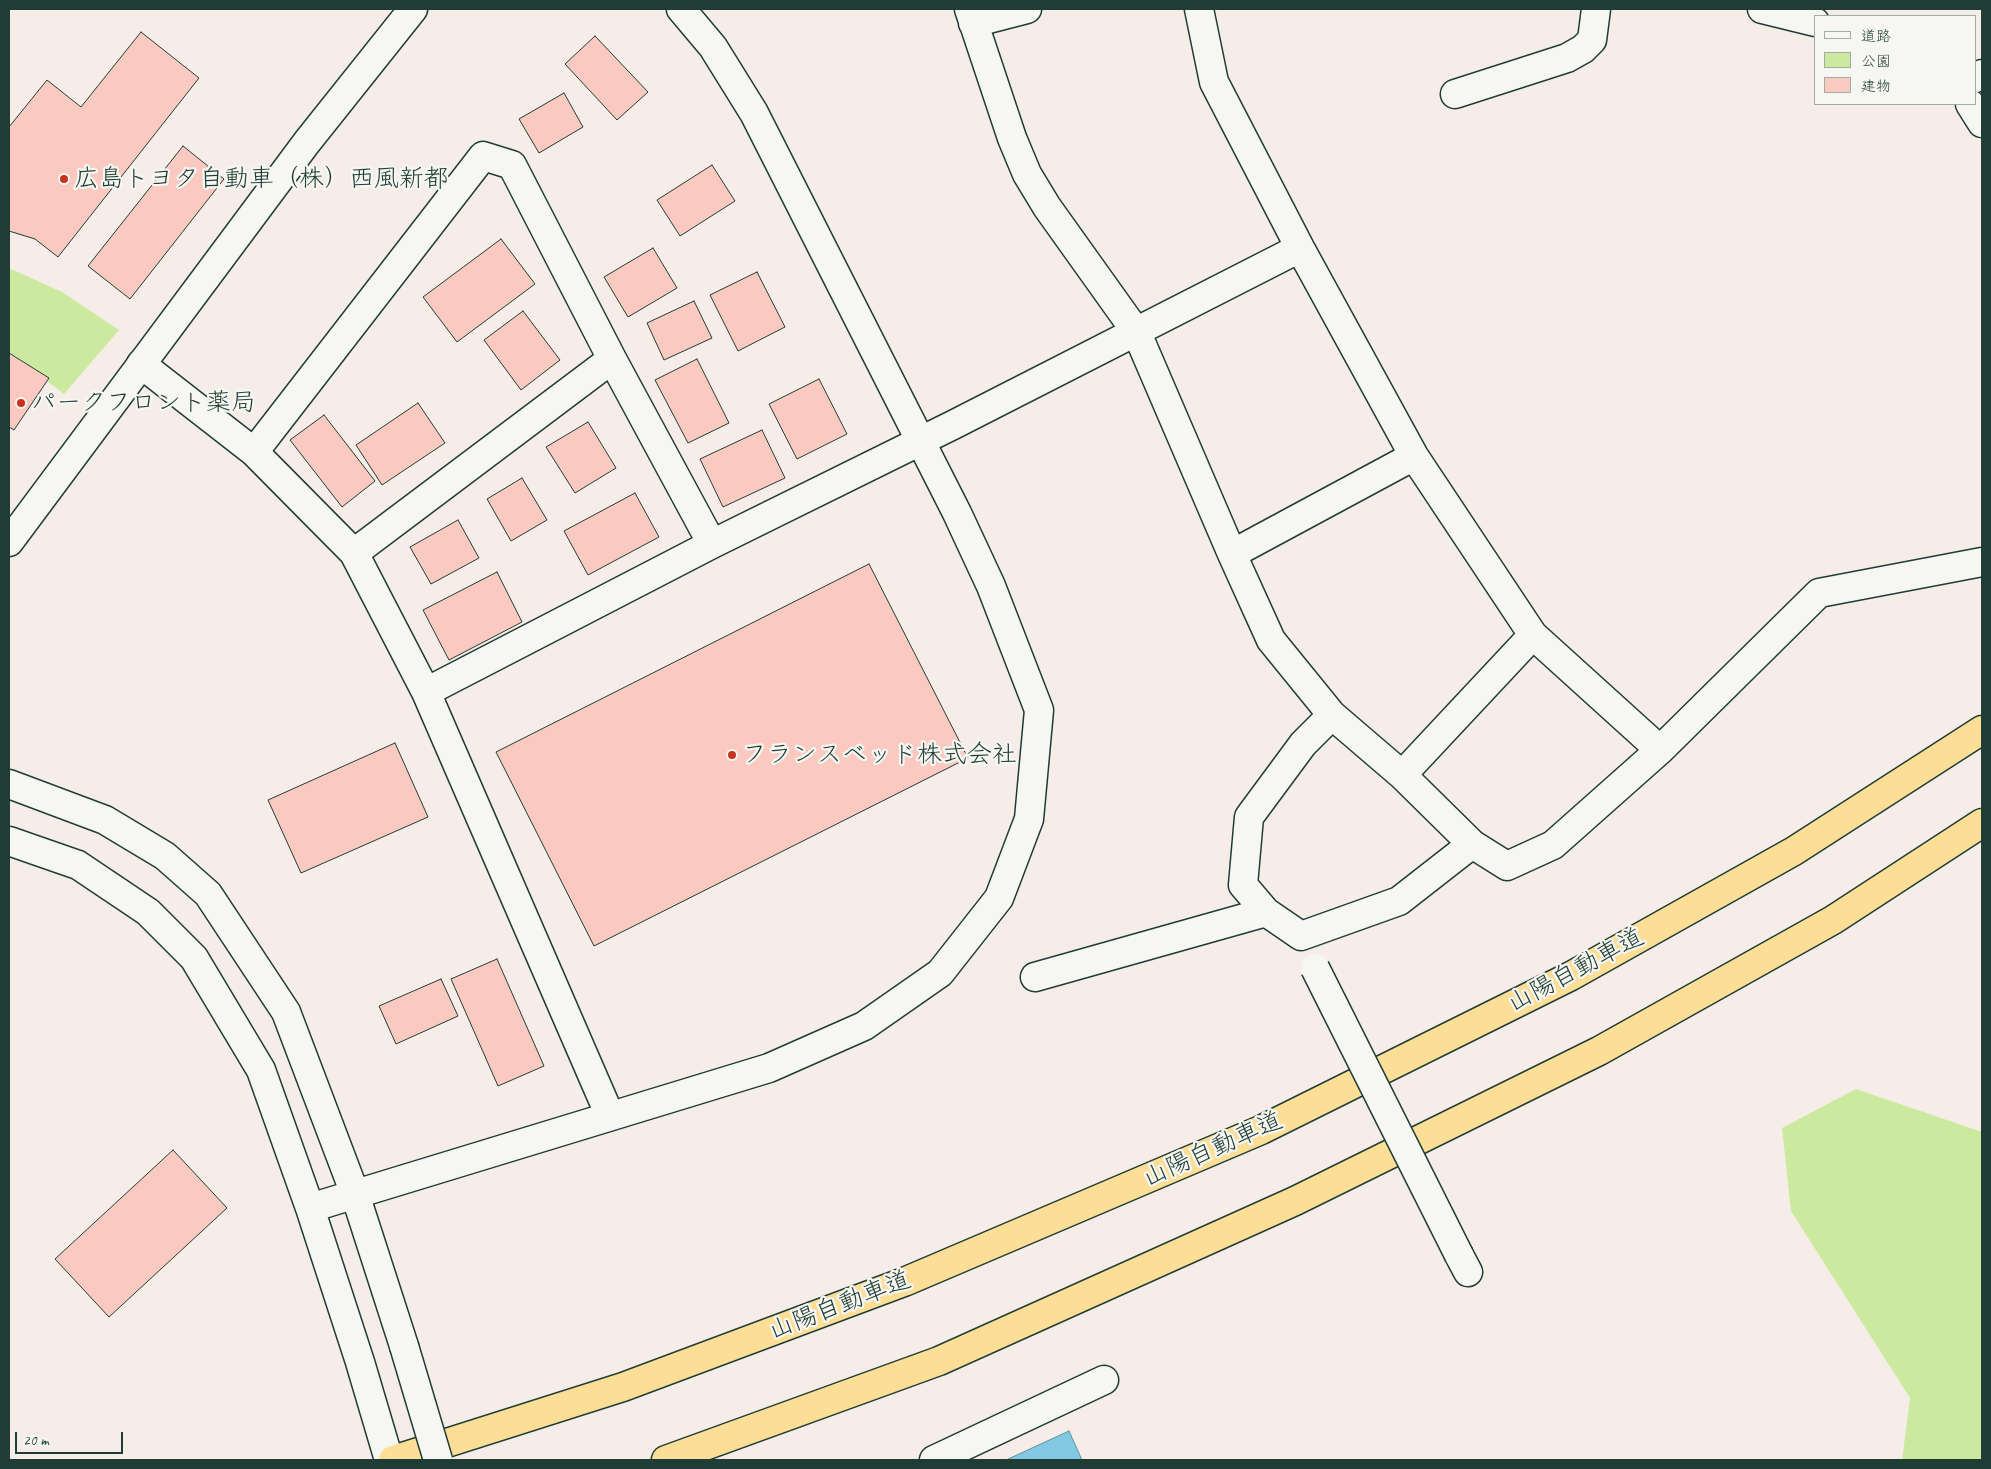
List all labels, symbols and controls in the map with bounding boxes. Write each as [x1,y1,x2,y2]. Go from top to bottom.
legend [1814,15,1976,105]
text: 道路 [1861,27,1891,46]
text: 公園 [1861,52,1891,71]
text: 建物 [1861,77,1891,96]
place label: 広島トヨタ自動車（株）西風新都 [74,164,449,194]
marker: 広島トヨタ自動車（株）西風新都 [58,173,70,185]
place label: パークフロント薬局 [31,388,256,418]
marker: パークフロント薬局 [15,397,27,409]
place label: フランスベッド株式会社 [742,740,1017,770]
marker: フランスベッド株式会社 [726,749,738,761]
street label: 山陽自動車道 [1503,923,1649,1019]
street label: 山陽自動車道 [1138,1106,1288,1194]
street label: 山陽自動車道 [765,1265,915,1347]
scale bar [18,1422,125,1454]
text: 20 m [23,1431,49,1450]

